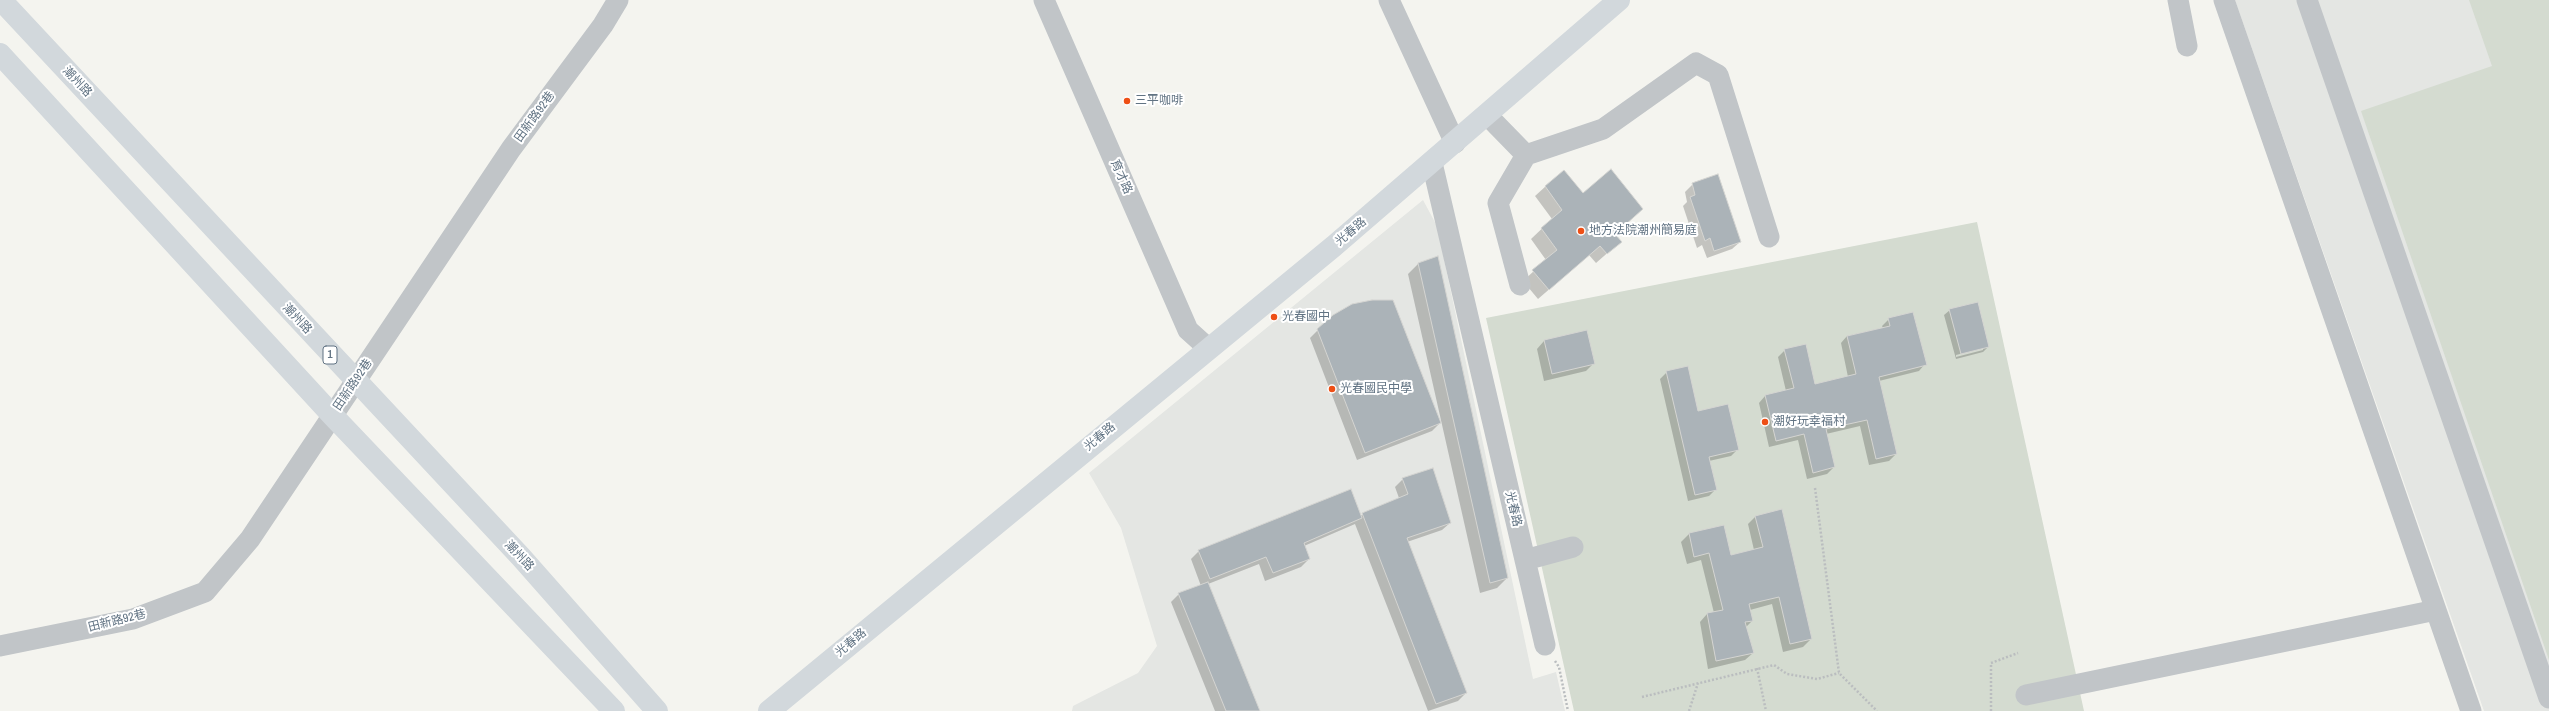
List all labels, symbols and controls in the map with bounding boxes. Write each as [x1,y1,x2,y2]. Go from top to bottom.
street label: 潮州路 [59,64,95,100]
street label: 田新路92巷 [512,89,558,145]
place label: 三平咖啡 [1135,94,1183,108]
marker: 三平咖啡 [1122,96,1132,106]
street label: 育才路 [1107,158,1135,196]
street label: 光春路 [1333,215,1369,249]
place label: 地方法院潮州簡易庭 [1589,224,1697,238]
marker: 地方法院潮州簡易庭 [1576,226,1586,236]
street label: 潮州路 [279,301,315,337]
place label: 光春國中 [1282,310,1330,324]
marker: 光春國中 [1269,312,1279,322]
road number: 1 [323,346,337,364]
street label: 田新路92巷 [331,357,375,413]
place label: 光春國民中學 [1340,382,1412,396]
marker: 光春國民中學 [1327,384,1337,394]
place label: 潮好玩幸福村 [1773,415,1845,429]
marker: 潮好玩幸福村 [1760,417,1770,427]
street label: 光春路 [1082,420,1118,454]
street label: 光春路 [1502,490,1524,528]
street label: 潮州路 [501,538,537,574]
street label: 田新路92巷 [87,607,147,635]
street label: 光春路 [833,626,869,660]

